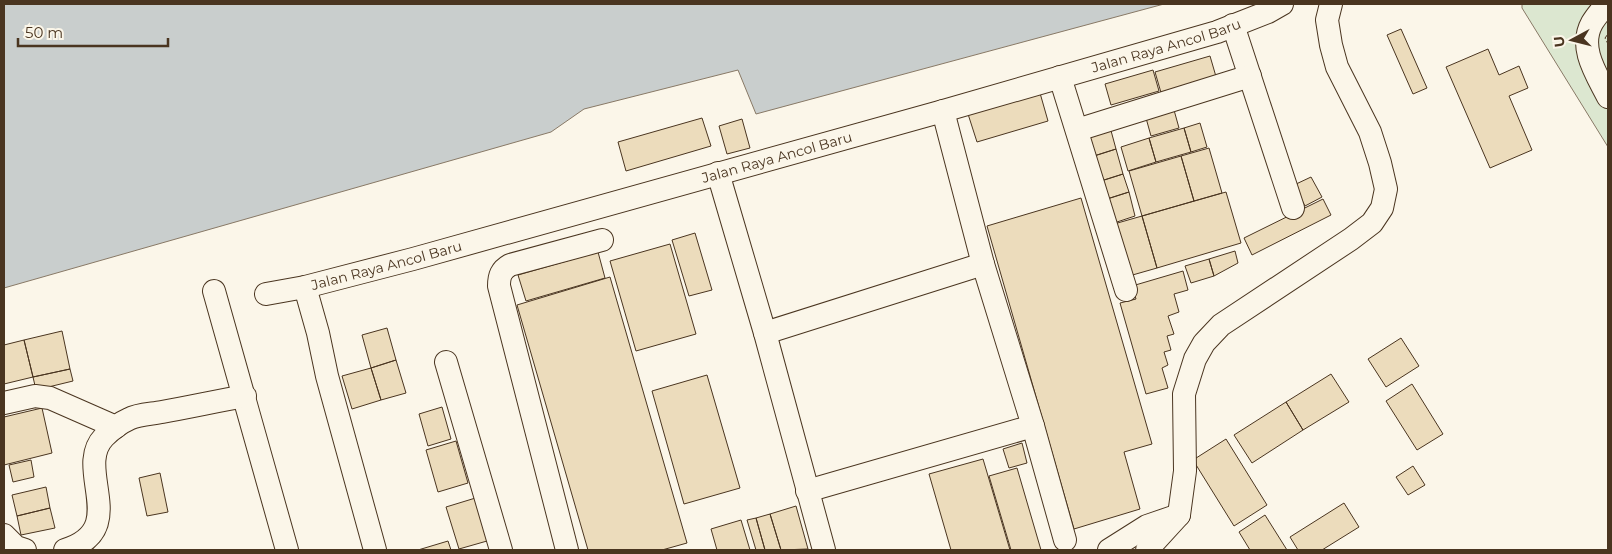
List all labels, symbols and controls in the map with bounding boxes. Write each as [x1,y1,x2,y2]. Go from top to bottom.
scale bar [18,15,168,47]
street label: Jalan Raya Ancol Baru [1088,15,1244,77]
north arrow [1547,15,1597,65]
text: 50 m [25,23,63,42]
text: U [1549,35,1569,48]
street label: Jalan Raya Ancol Baru [699,128,854,187]
street label: Jalan Raya Ancol Baru [308,237,464,294]

